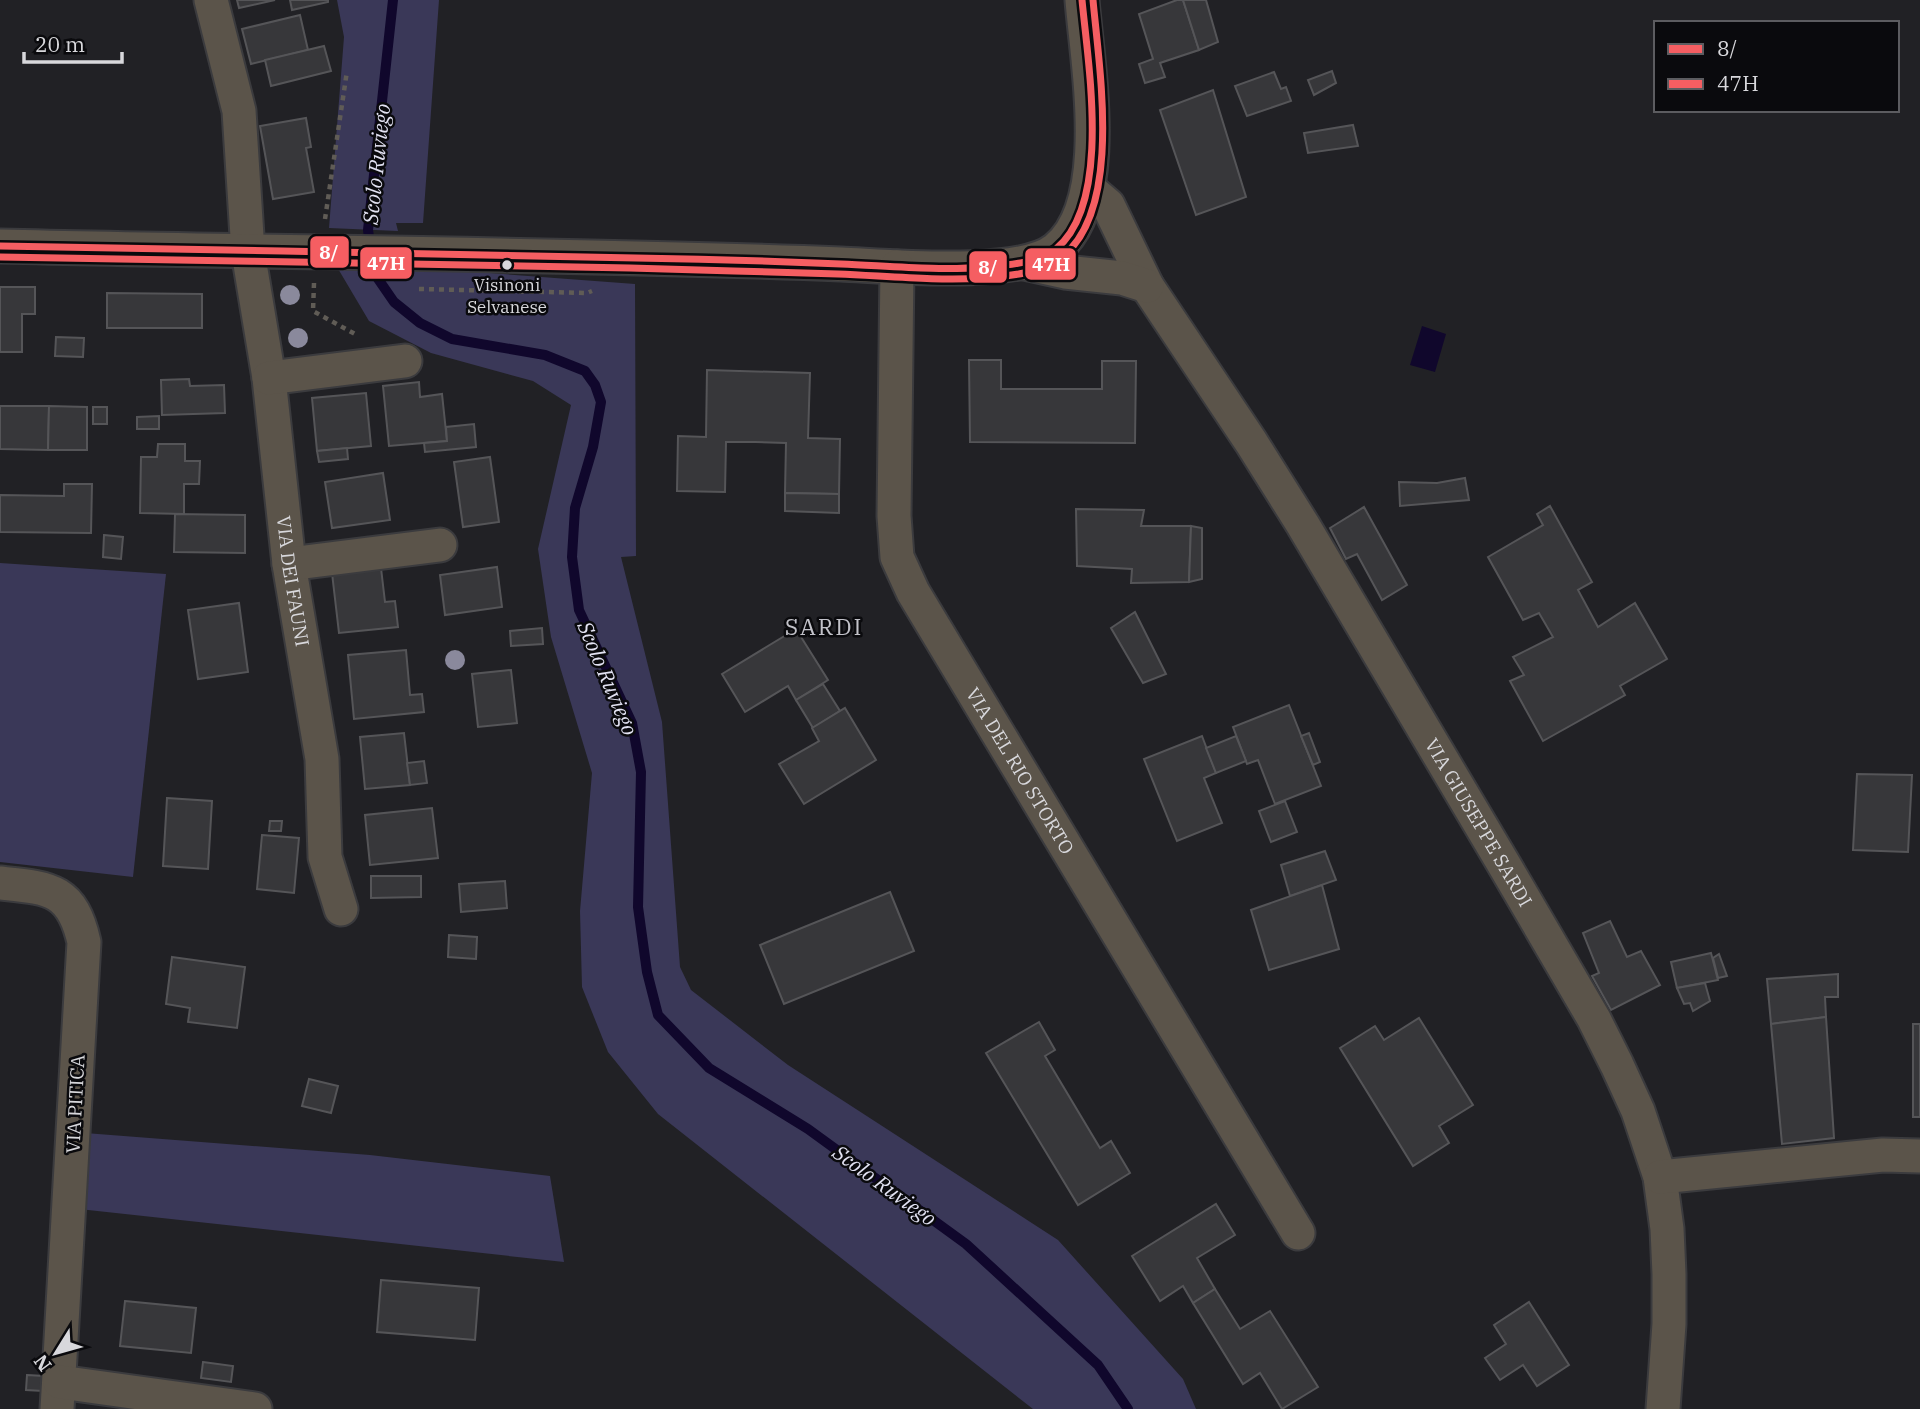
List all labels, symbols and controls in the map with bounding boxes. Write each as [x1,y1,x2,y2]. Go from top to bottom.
scale bar [24,21,122,65]
legend [1654,21,1899,112]
text: 20 m [35,30,85,58]
text: 8/ [1717,34,1737,62]
text: 47H [1717,69,1759,97]
water label: Scolo Ruviego [356,102,396,227]
line badge: 8/ [309,235,350,269]
text: 8/ [319,240,339,264]
line badge: 47H [359,246,413,280]
line badge: 47H [1024,247,1077,281]
line badge: 8/ [968,250,1008,284]
text: 47H [367,251,405,275]
text: 47H [1032,252,1070,276]
text: 8/ [978,255,998,279]
marker: Visinoni Selvanese [500,258,514,272]
place label: Visinoni Selvanese [467,274,547,318]
street label: VIA DEI FAUNI [272,514,315,648]
district label: SARDI [785,611,863,641]
water label: Scolo Ruviego [571,616,645,739]
street label: VIA DEL RIO STORTO [961,683,1080,858]
street label: VIA GIUSEPPE SARDI [1420,734,1538,911]
street label: VIA PITICA [60,1054,90,1154]
water label: Scolo Ruviego [827,1137,942,1232]
north arrow [21,1318,91,1388]
text: N [28,1350,57,1376]

